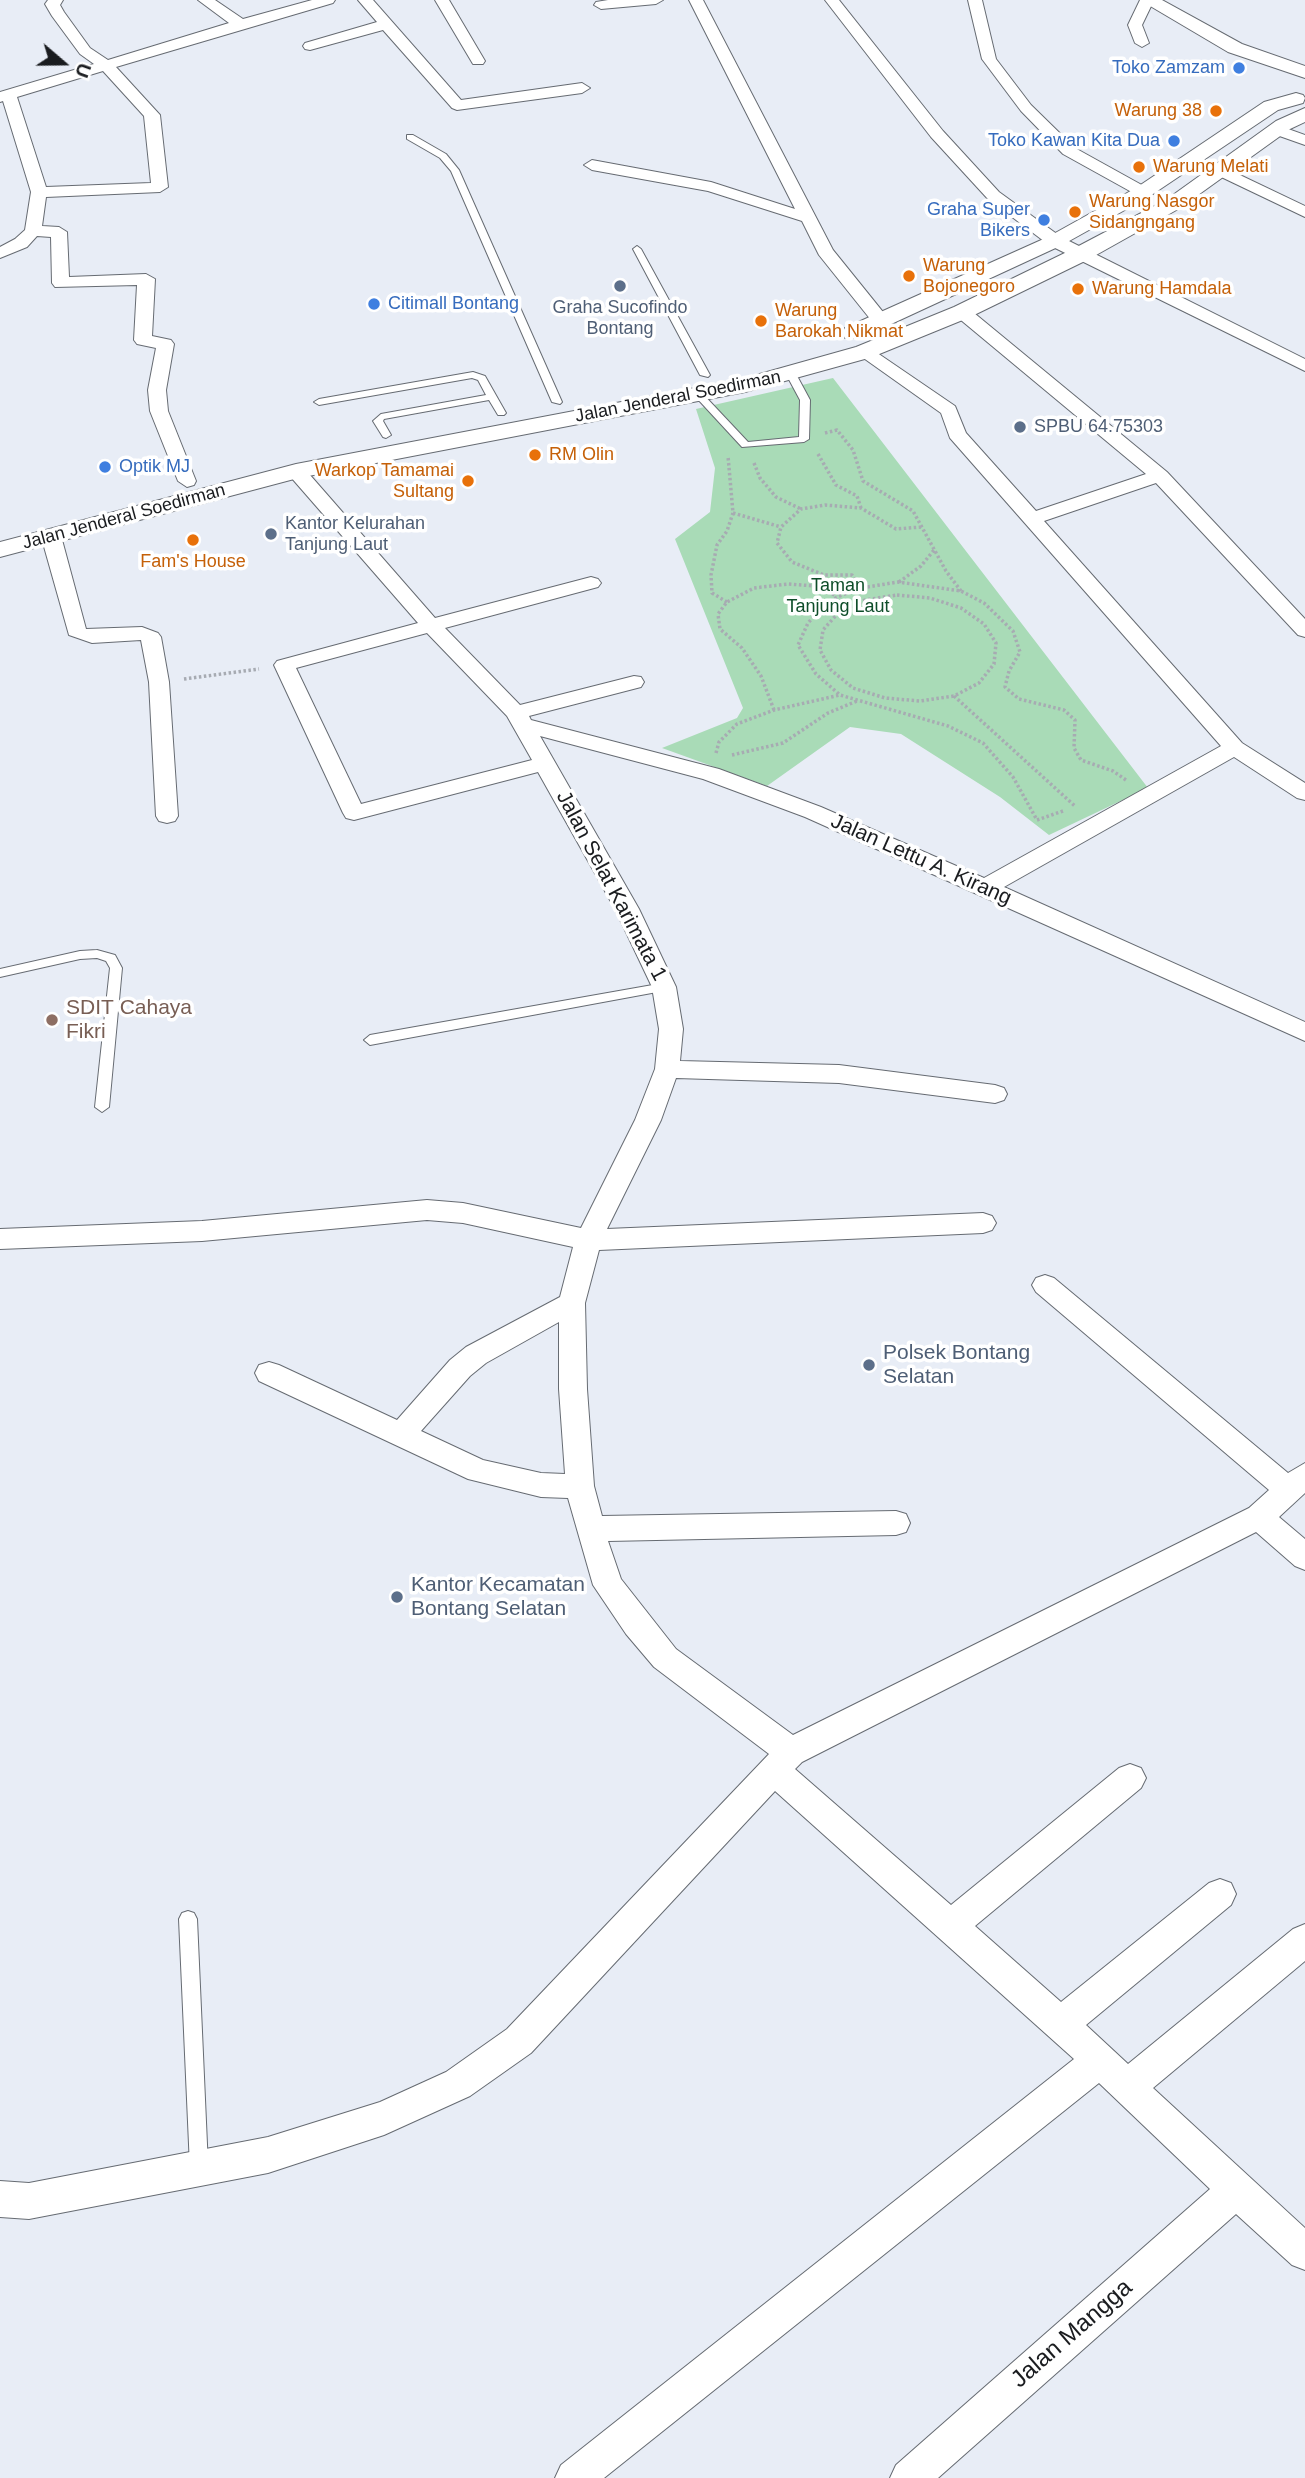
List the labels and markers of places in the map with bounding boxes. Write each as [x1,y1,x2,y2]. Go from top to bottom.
place label: Toko Zamzam [1112,57,1225,79]
marker: Toko Zamzam [1231,60,1247,76]
place label: Warung 38 [1115,100,1202,122]
marker: Warung 38 [1208,103,1224,119]
place label: Toko Kawan Kita Dua [988,130,1160,152]
marker: Toko Kawan Kita Dua [1166,133,1182,149]
place label: Warung Melati [1153,156,1268,178]
marker: Warung Melati [1131,159,1147,175]
place label: Warung Nasgor Sidangngang [1089,191,1214,234]
place label: Graha Super Bikers [927,199,1030,242]
marker: Warung Nasgor Sidangngang [1067,204,1083,220]
marker: Graha Super Bikers [1036,212,1052,228]
place label: Warung Bojonegoro [923,255,1015,298]
marker: Warung Bojonegoro [901,268,917,284]
marker: Graha Sucofindo Bontang [612,278,628,294]
place label: Warung Hamdala [1092,278,1231,300]
marker: Warung Hamdala [1070,281,1086,297]
place label: Citimall Bontang [388,293,519,315]
marker: Citimall Bontang [366,296,382,312]
place label: Graha Sucofindo Bontang [552,297,688,340]
place label: Warung Barokah Nikmat [775,300,903,342]
marker: Warung Barokah Nikmat [753,313,769,329]
place label: SPBU 64.75303 [1034,416,1163,438]
marker: SPBU 64.75303 [1012,419,1028,435]
place label: RM Olin [549,444,614,466]
marker: RM Olin [527,447,543,463]
place label: Optik MJ [119,456,190,478]
marker: Optik MJ [97,459,113,475]
place label: Warkop Tamamai Sultang [315,460,454,503]
marker: Warkop Tamamai Sultang [460,473,476,489]
place label: Kantor Kelurahan Tanjung Laut [285,513,425,556]
marker: Kantor Kelurahan Tanjung Laut [263,526,279,542]
marker: Fam's House [185,532,201,548]
place label: Fam's House [140,551,246,573]
place label: SDIT Cahaya Fikri [66,995,192,1045]
marker: SDIT Cahaya Fikri [44,1012,60,1028]
place label: Polsek Bontang Selatan [883,1340,1030,1390]
marker: Polsek Bontang Selatan [861,1357,877,1373]
place label: Kantor Kecamatan Bontang Selatan [411,1572,585,1622]
marker: Kantor Kecamatan Bontang Selatan [389,1589,405,1605]

